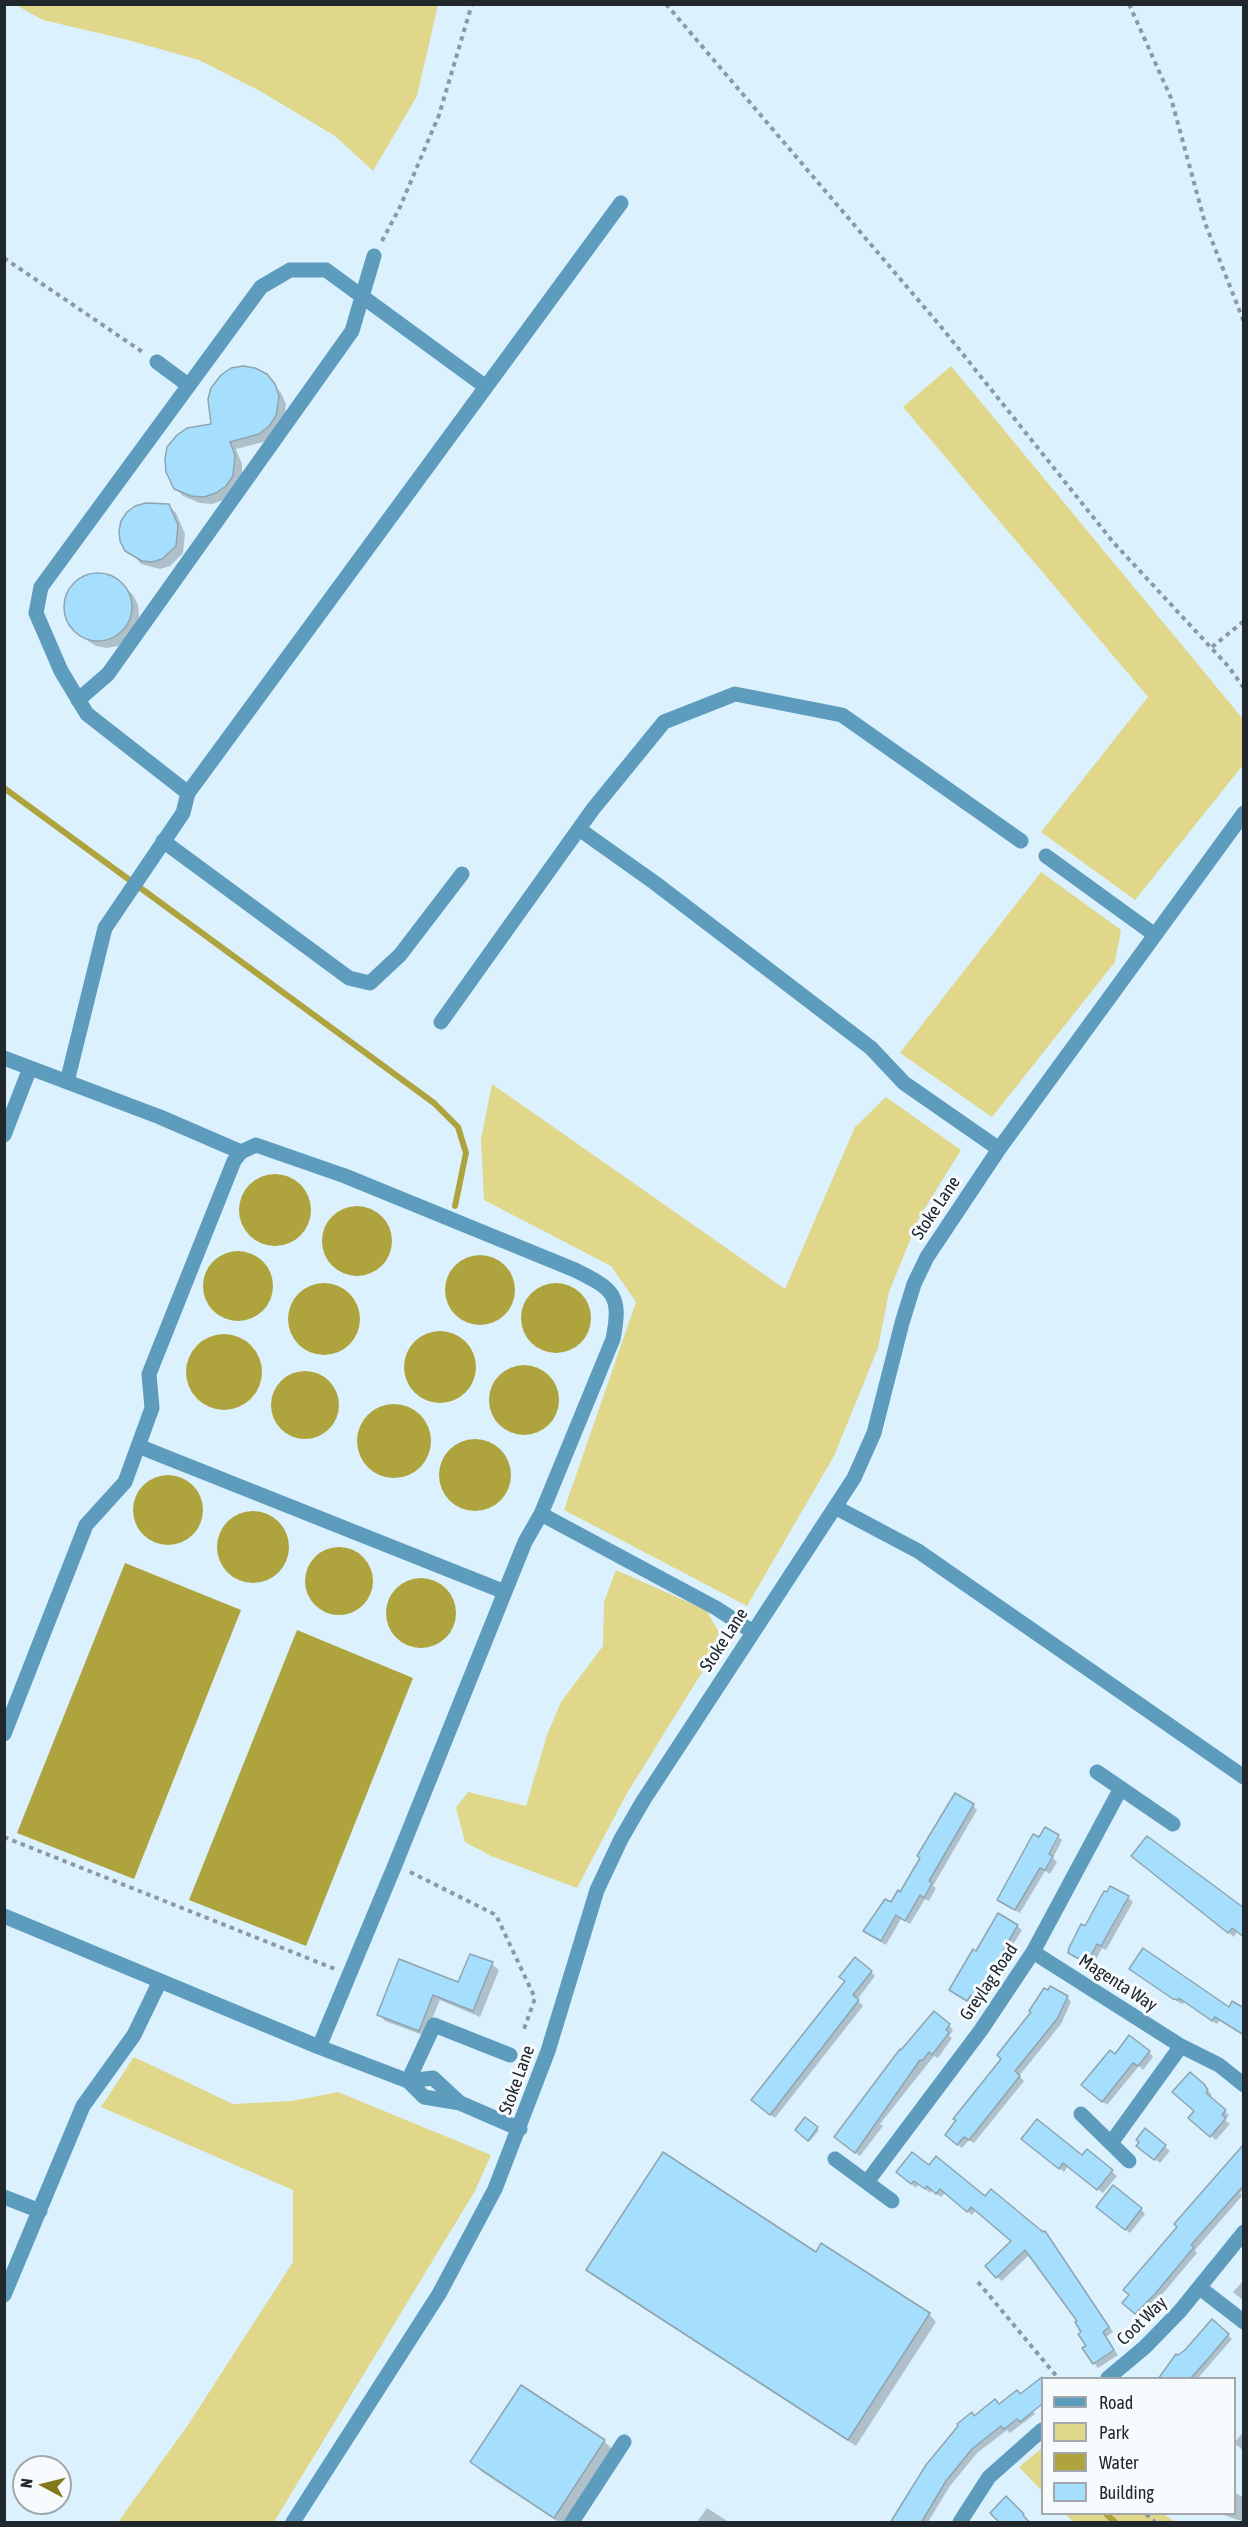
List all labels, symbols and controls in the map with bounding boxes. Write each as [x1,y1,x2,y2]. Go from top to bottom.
street label: Stoke Lane [907,1172,965,1244]
street label: Stoke Lane [695,1604,753,1676]
street label: Greylag Road [955,1939,1023,2025]
street label: Magenta Way [1075,1950,1161,2016]
street label: Stoke Lane [495,2043,539,2117]
street label: Coot Way [1113,2292,1171,2350]
legend [1041,2377,1236,2515]
text: Road [1099,2392,1133,2413]
text: Park [1099,2422,1129,2443]
text: Water [1099,2452,1138,2473]
north arrow [12,2455,72,2515]
text: N [17,2477,36,2489]
text: Building [1099,2482,1154,2503]

